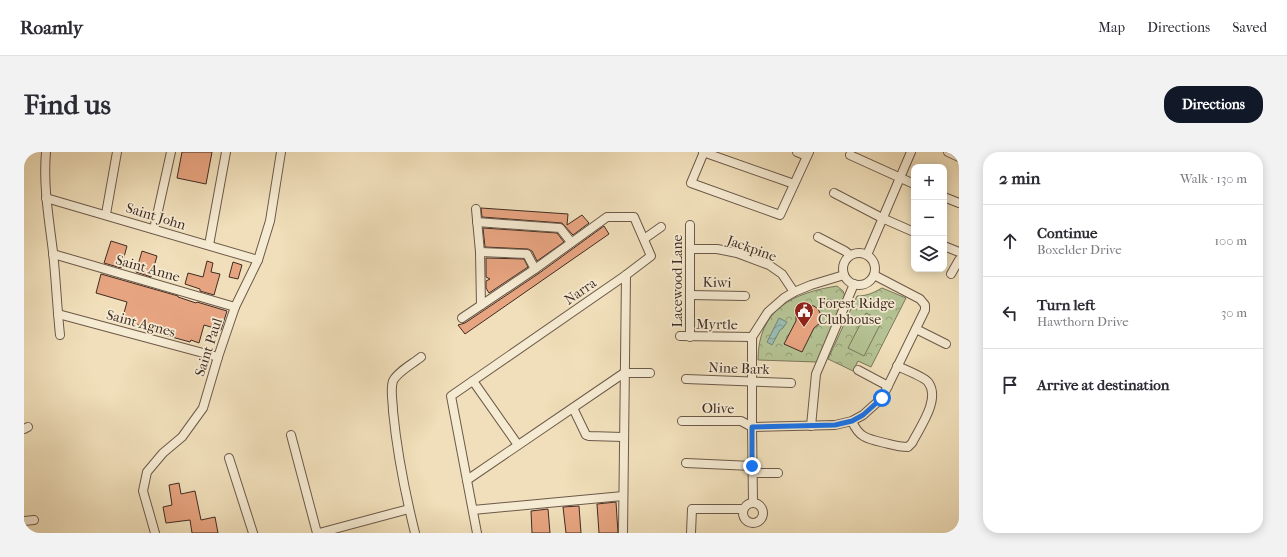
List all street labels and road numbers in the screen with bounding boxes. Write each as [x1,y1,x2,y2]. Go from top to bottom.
street label: Saint John [124,199,188,234]
street label: Jackpine [724,231,779,265]
street label: Lacewood Lane [669,235,686,327]
street label: Saint Anne [114,251,182,286]
street label: Narra [561,274,600,308]
street label: Kiwi [702,274,731,291]
street label: Saint Agnes [105,306,177,341]
street label: Saint Paul [191,316,226,379]
street label: Myrtle [696,316,738,333]
street label: Nine Bark [708,359,771,378]
street label: Olive [702,400,734,417]

